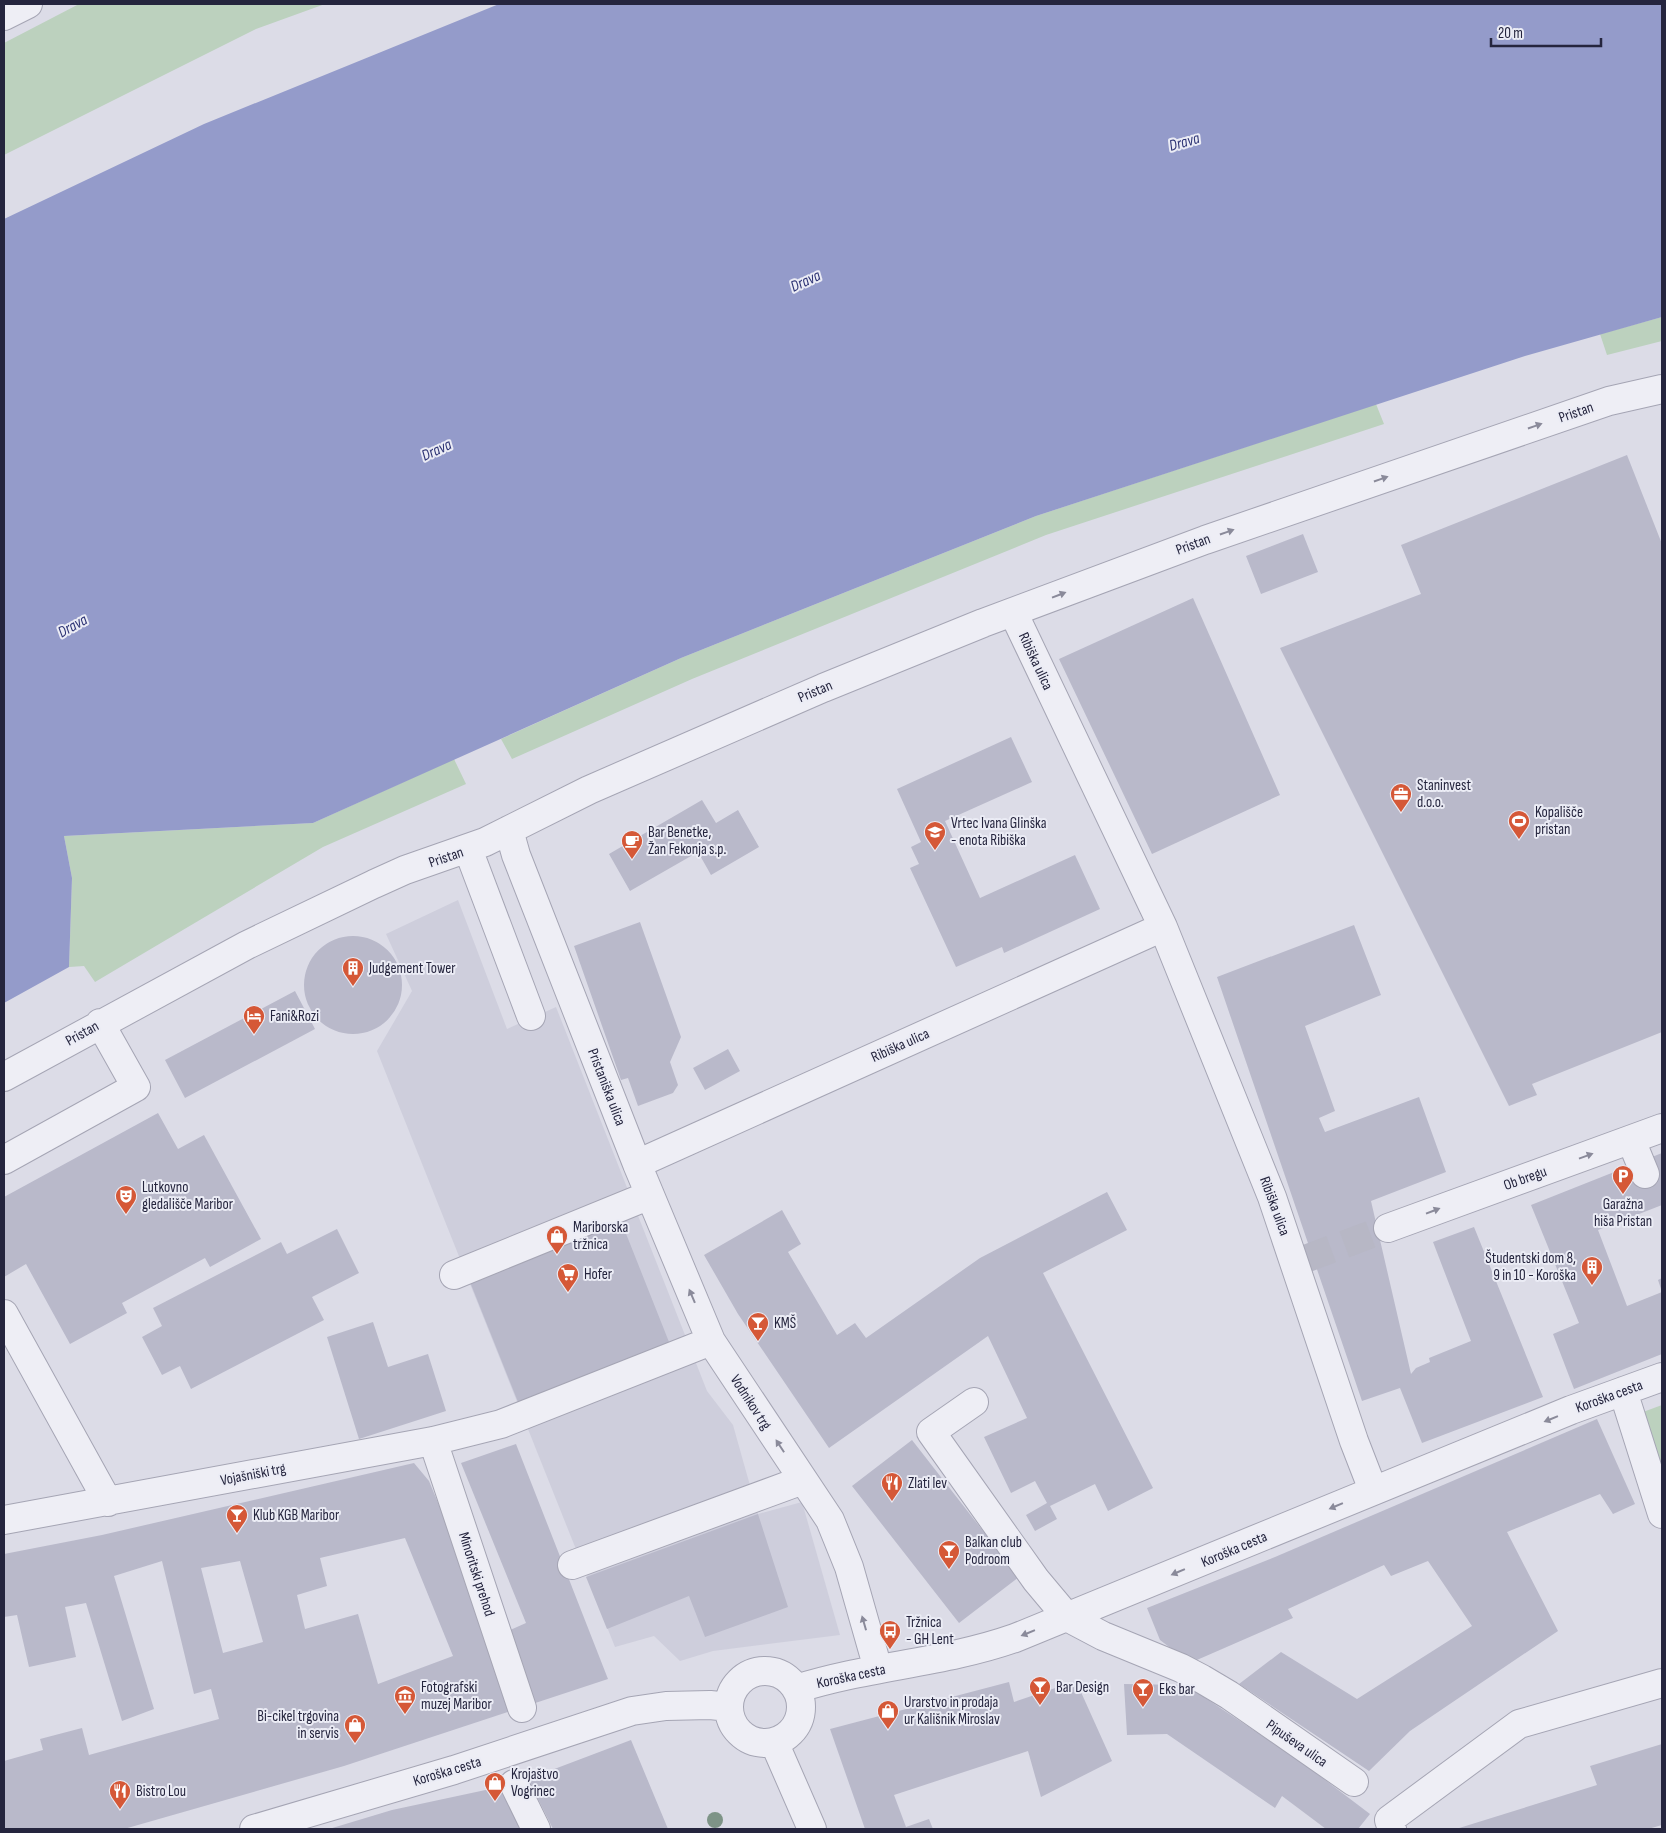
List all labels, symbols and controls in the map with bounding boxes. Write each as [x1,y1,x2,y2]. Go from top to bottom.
scale bar [1491,15,1601,47]
text: 20 m [1498,24,1523,43]
water label: Drava [1167,129,1202,156]
water label: Drava [788,266,824,296]
street label: Pristan [1556,398,1596,427]
one-way arrow [1527,422,1542,430]
water label: Drava [419,435,455,465]
one-way arrow [1374,475,1389,483]
one-way arrow [1220,528,1235,535]
street label: Pristan [1173,529,1213,559]
one-way arrow [1051,591,1066,598]
water label: Drava [55,610,91,642]
street label: Ribiška ulica [1014,629,1057,693]
street label: Pristan [795,676,835,707]
place label: Staninvest d.o.o. [1417,776,1471,812]
office icon: Staninvest d.o.o. [1389,782,1413,813]
place label: Kopališče pristan [1535,803,1583,839]
sports icon: Kopališče pristan [1507,809,1531,840]
place label: Vrtec Ivana Glinška - enota Ribiška [951,814,1047,850]
school or university icon: Vrtec Ivana Glinška - enota Ribiška [923,820,947,851]
place label: Bar Benetke, Žan Fekonja s.p. [648,823,726,859]
cafe icon: Bar Benetke, Žan Fekonja s.p. [620,829,644,860]
street label: Pristan [426,843,466,872]
building icon: Judgement Tower [341,956,365,987]
place label: Judgement Tower [368,959,456,978]
hotel icon: Fani&Rozi [242,1004,266,1035]
place label: Fani&Rozi [270,1007,319,1026]
street label: Pristan [62,1017,102,1050]
street label: Ribiška ulica [868,1024,932,1067]
street label: Pristaniška ulica [583,1046,630,1129]
one-way arrow [1579,1152,1594,1160]
street label: Ob bregu [1501,1162,1549,1195]
parking icon: Garažna hiša Pristan [1611,1164,1635,1195]
street label: Ribiška ulica [1255,1174,1294,1239]
place label: Lutkovno gledališče Maribor [142,1178,234,1214]
theatre icon: Lutkovno gledališče Maribor [114,1184,138,1215]
place label: Garažna hiša Pristan [1594,1195,1652,1231]
one-way arrow [1426,1207,1441,1215]
place label: Mariborska tržnica [573,1218,628,1254]
shop icon: Mariborska tržnica [545,1224,569,1255]
place label: Študentski dom 8, 9 in 10 - Koroška [1485,1249,1576,1285]
building icon: Študentski dom 8, 9 in 10 - Koroška [1580,1255,1604,1286]
supermarket icon: Hofer [556,1262,580,1293]
place label: Hofer [584,1265,613,1284]
one-way arrow [688,1289,696,1303]
bar icon: KMŠ [746,1311,770,1342]
place label: KMŠ [774,1314,796,1333]
street label: Vodnikov trg [726,1371,775,1434]
street label: Koroška cesta [1573,1376,1645,1417]
one-way arrow [1544,1415,1558,1423]
one-way arrow [776,1439,785,1453]
street label: Vojašniški trg [219,1459,287,1490]
restaurant icon: Zlati lev [880,1471,904,1502]
place label: Zlati lev [908,1474,947,1493]
one-way arrow [1329,1502,1343,1510]
bar icon: Klub KGB Maribor [225,1503,249,1534]
place label: Klub KGB Maribor [253,1506,340,1525]
street label: Koroška cesta [1198,1527,1270,1572]
street label: Minoritski prehod [454,1530,499,1619]
place label: Balkan club Podroom [965,1533,1022,1569]
bar icon: Balkan club Podroom [937,1539,961,1570]
one-way arrow [1170,1568,1185,1576]
place label: Tržnica - GH Lent [906,1613,954,1649]
one-way arrow [860,1615,868,1630]
bus stop icon: Tržnica - GH Lent [878,1619,902,1650]
one-way arrow [1020,1629,1035,1637]
street label: Koroška cesta [815,1660,888,1693]
bar icon: Bar Design [1028,1675,1052,1706]
bar icon: Eks bar [1131,1677,1155,1708]
place label: Fotografski muzej Maribor [421,1678,492,1714]
place label: Bar Design [1056,1678,1109,1697]
place label: Eks bar [1159,1680,1195,1699]
museum icon: Fotografski muzej Maribor [393,1684,417,1715]
place label: Urarstvo in prodaja ur Kališnik Miroslav [904,1693,1000,1729]
shop icon: Urarstvo in prodaja ur Kališnik Miroslav [876,1699,900,1730]
place label: Bi-cikel trgovina in servis [257,1707,339,1743]
shop icon: Bi-cikel trgovina in servis [343,1713,367,1744]
street label: Pipuševa ulica [1262,1715,1331,1772]
street label: Koroška cesta [411,1752,484,1791]
place label: Krojaštvo Vogrinec [511,1765,558,1801]
shop icon: Krojaštvo Vogrinec [483,1771,507,1802]
restaurant icon: Bistro Lou [108,1779,132,1810]
place label: Bistro Lou [136,1782,186,1801]

